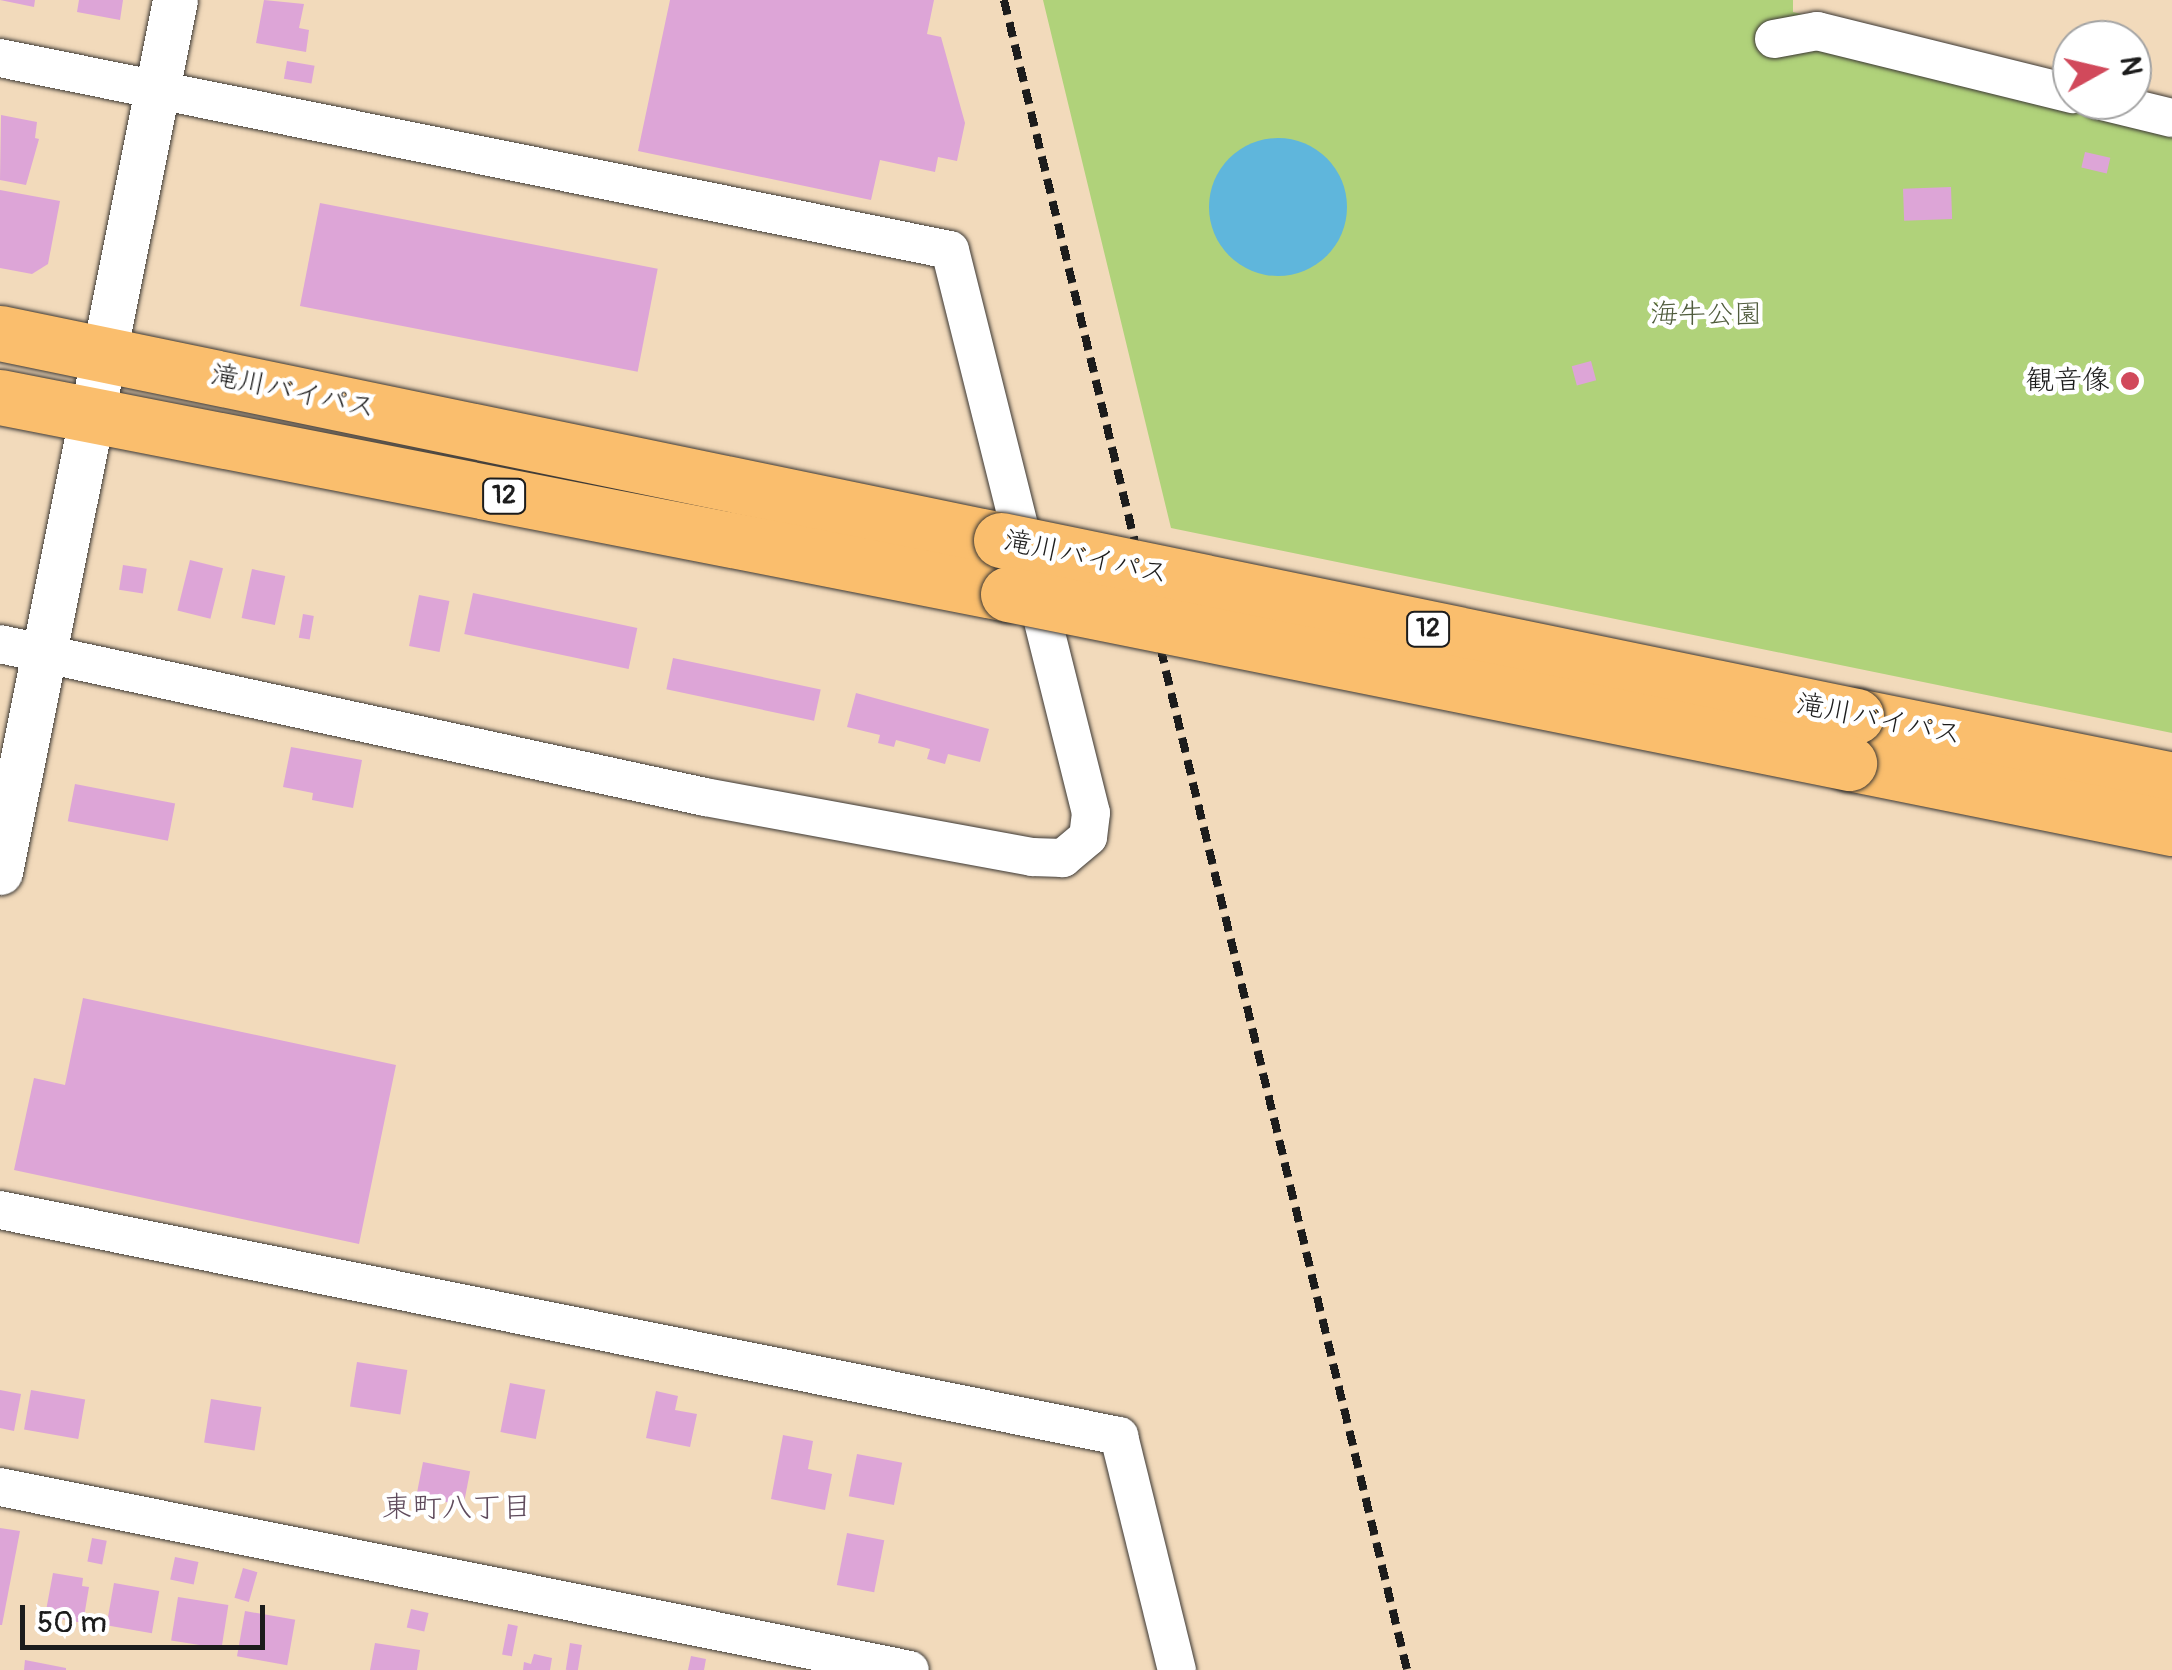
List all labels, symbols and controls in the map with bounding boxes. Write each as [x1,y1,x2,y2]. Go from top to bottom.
north arrow [2052,20,2152,120]
text: N [2112,54,2149,78]
park label: 海牛公園 [1650,298,1762,332]
street label: 滝川バイパス [207,358,379,426]
place label: 観音像 [2026,364,2110,398]
marker: 観音像 [2119,370,2141,392]
road number: 12 [482,476,526,516]
street label: 滝川バイパス [1000,524,1172,592]
road number: 12 [1406,609,1450,649]
street label: 滝川バイパス [1793,687,1965,753]
district label: 東町八丁目 [382,1490,532,1526]
scale bar [25,1585,270,1647]
text: 50 m [37,1604,107,1641]

